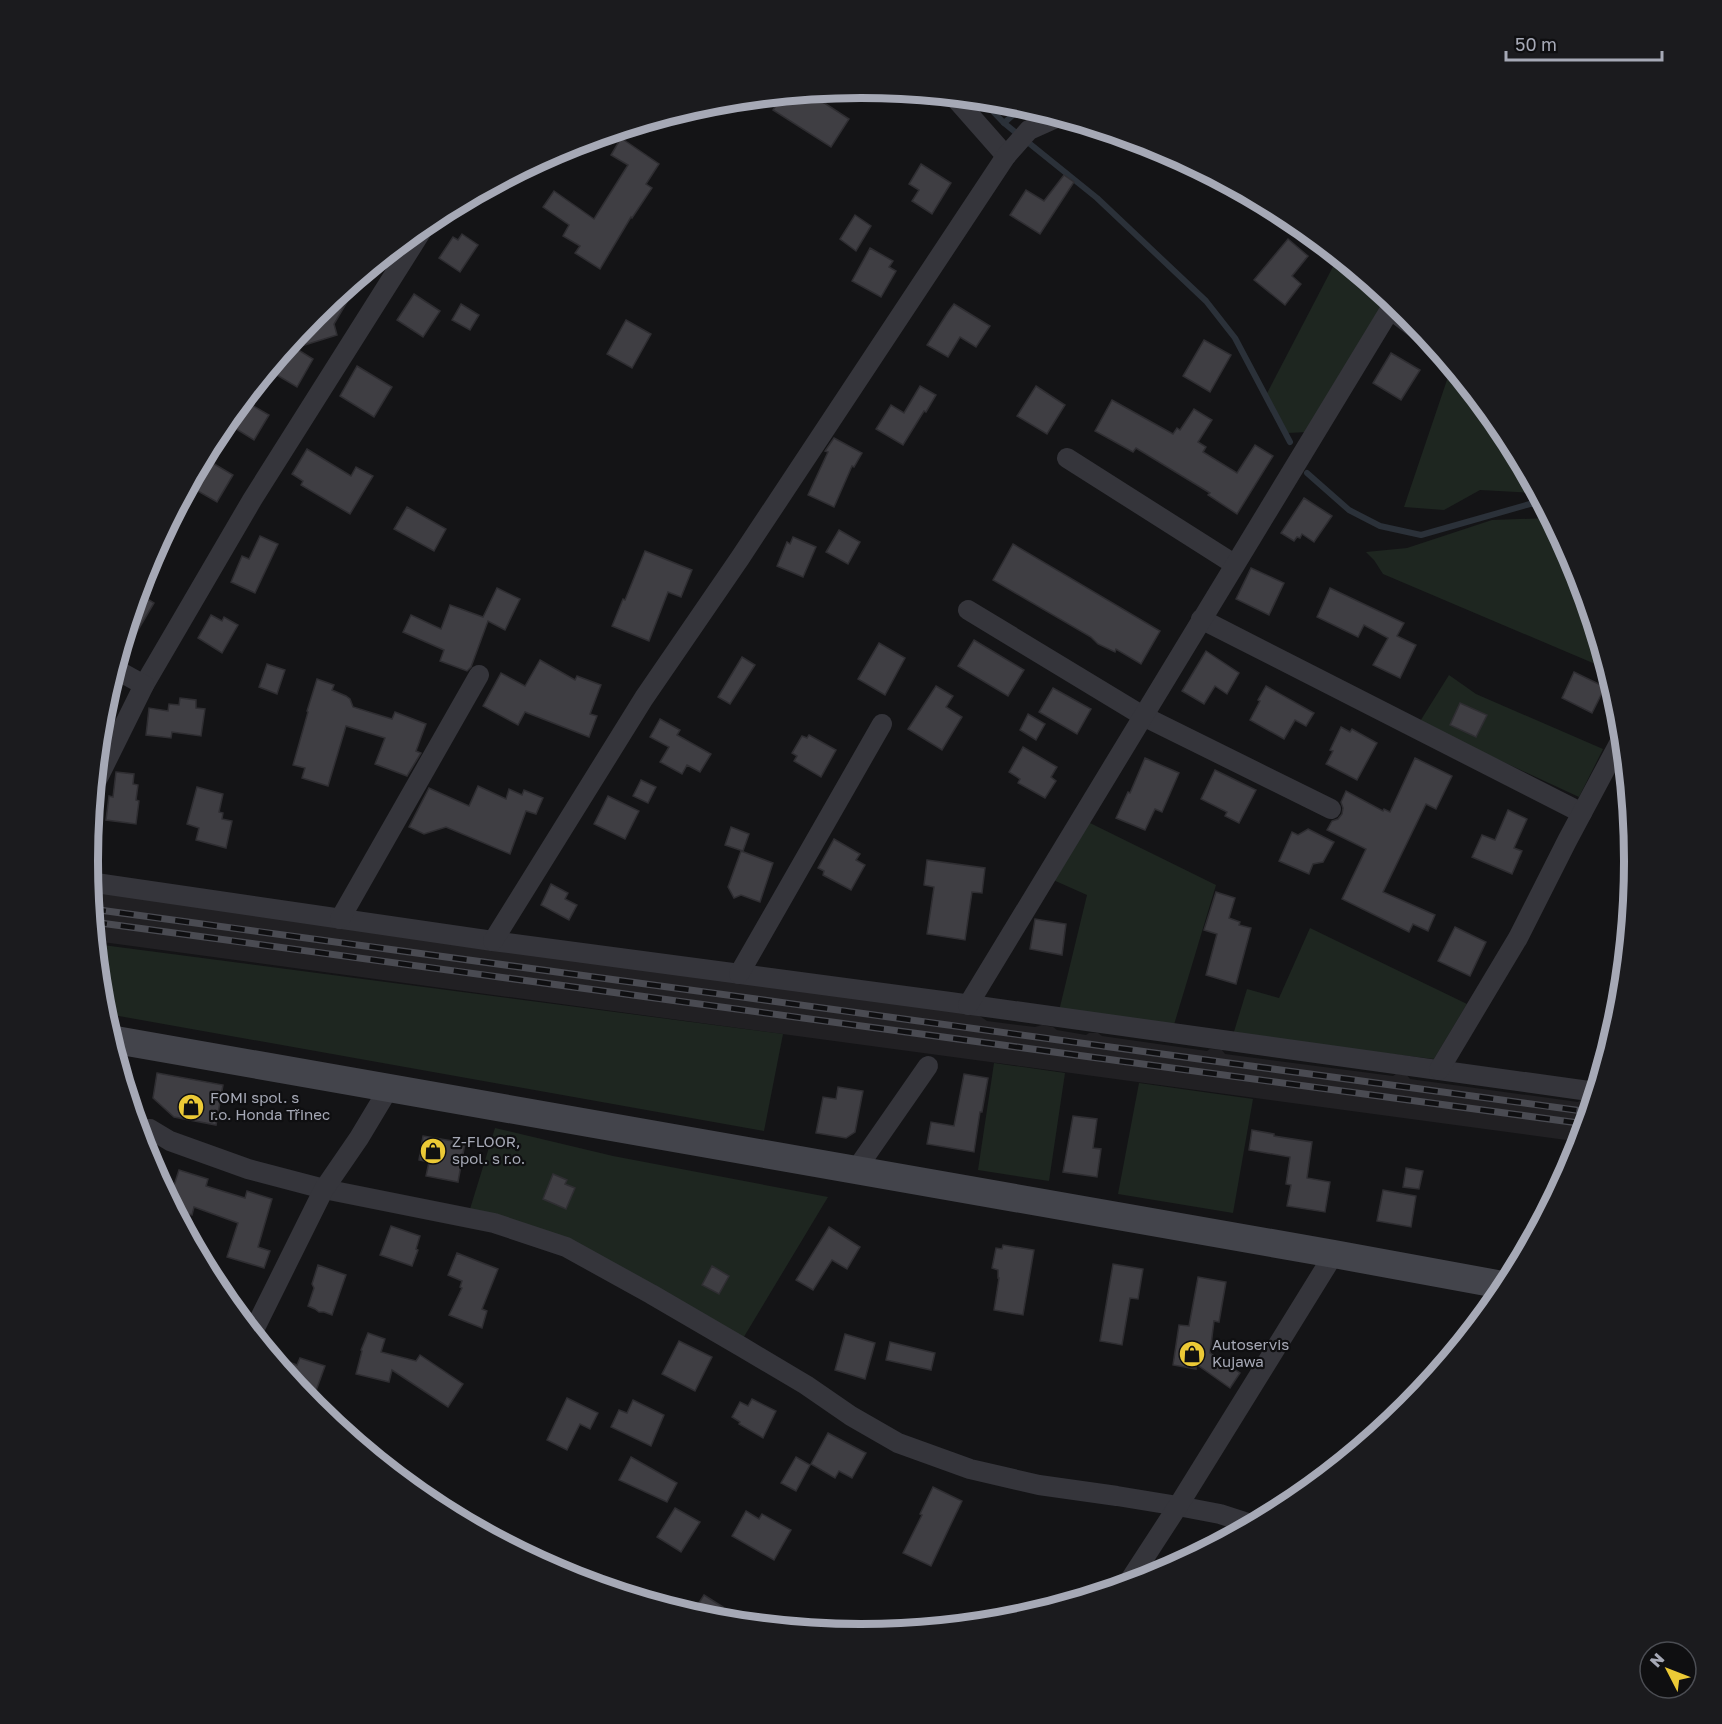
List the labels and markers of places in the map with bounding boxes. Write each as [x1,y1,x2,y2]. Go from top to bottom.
place label: FOMI spol. s r.o. Honda Třinec [210,1088,330,1123]
shop icon: FOMI spol. s r.o. Honda Třinec [176,1092,206,1122]
place label: Z-FLOOR, spol. s r.o. [452,1132,525,1167]
shop icon: Z-FLOOR, spol. s r.o. [418,1136,448,1166]
place label: Autoservis Kujawa [1212,1335,1289,1370]
shop icon: Autoservis Kujawa [1177,1339,1207,1369]

